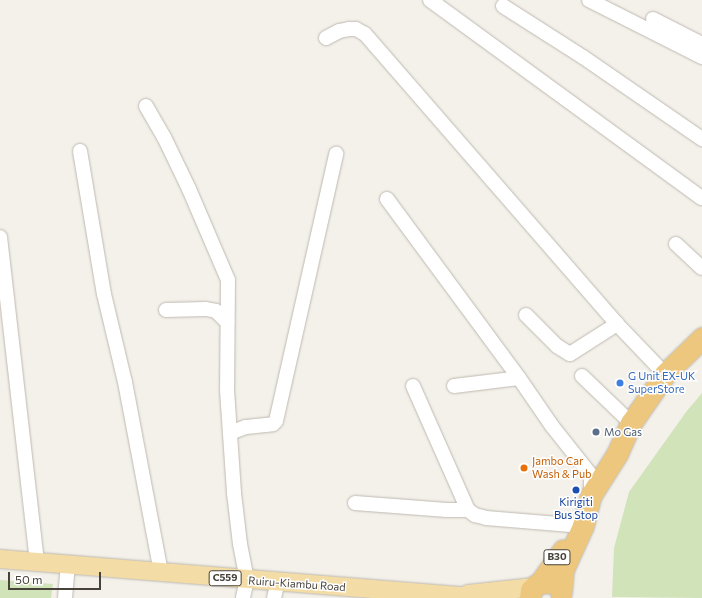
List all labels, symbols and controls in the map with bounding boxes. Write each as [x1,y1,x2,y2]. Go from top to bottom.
place label: G Unit EX-UK SuperStore [628,370,695,396]
marker: G Unit EX-UK SuperStore [615,378,625,388]
place label: Mo Gas [604,425,642,439]
marker: Mo Gas [591,427,601,437]
place label: Jambo Car Wash & Pub [532,455,592,481]
marker: Jambo Car Wash & Pub [519,463,529,473]
marker: Kirigiti Bus Stop [571,485,581,495]
place label: Kirigiti Bus Stop [554,496,598,522]
road number: B30 [543,549,571,565]
scale bar [10,564,103,590]
road number: C559 [208,570,242,586]
text: 50 m [15,572,43,586]
street label: Ruiru-Kiambu Road [248,574,346,594]

